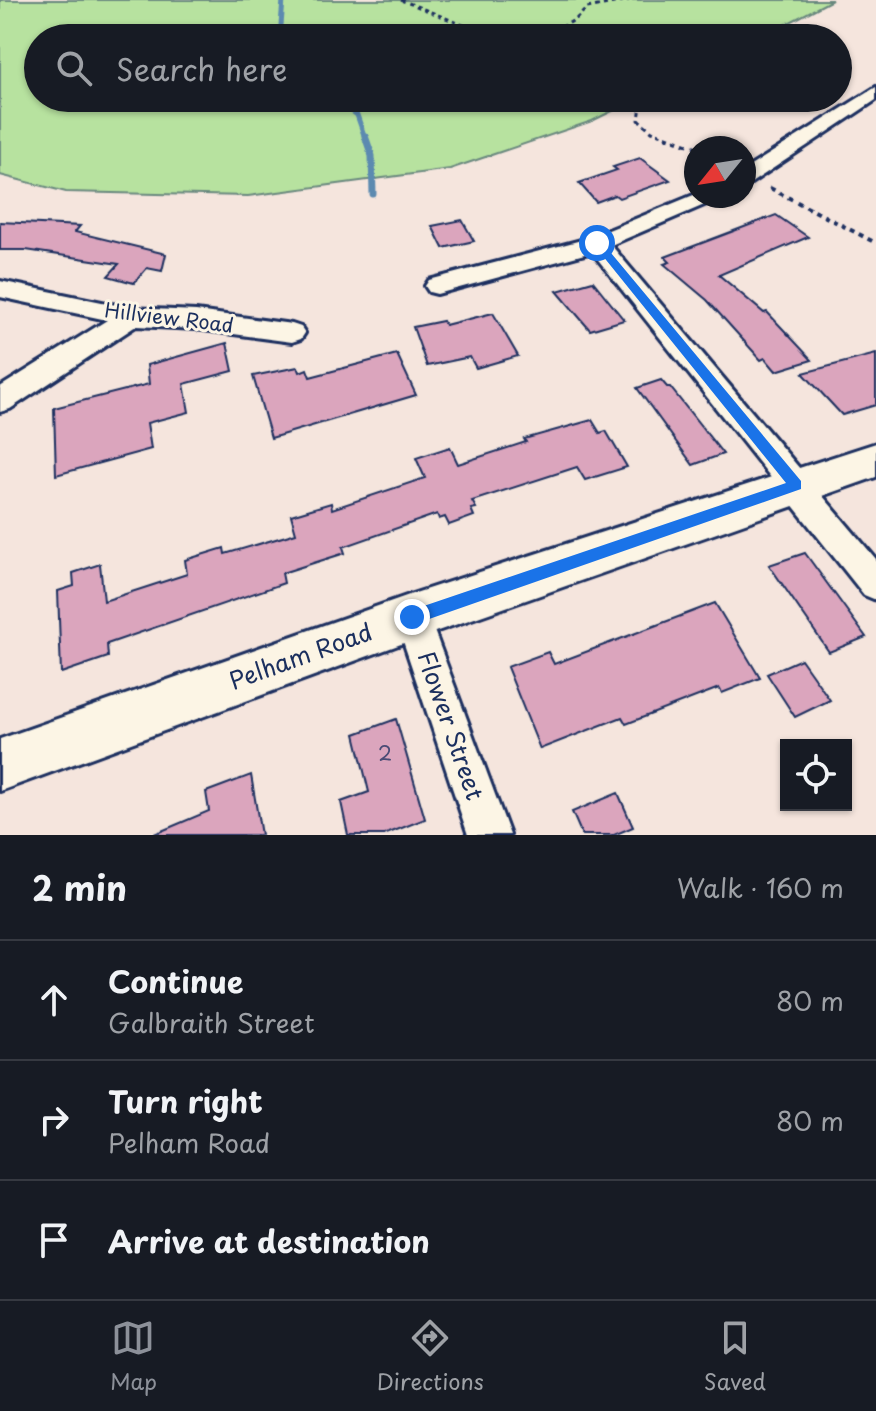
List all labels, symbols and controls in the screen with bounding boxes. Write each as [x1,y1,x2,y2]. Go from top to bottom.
search box [24,24,852,112]
icon: search [52,46,96,90]
text: Search here [116,46,288,91]
north arrow [684,136,756,208]
route start [579,225,615,261]
street label: Hillview Road [103,294,235,340]
route end [394,599,430,635]
street label: Pelham Road [224,613,377,698]
street label: Flower Street [410,646,494,805]
house number: 2 [378,738,392,768]
map controls [780,739,852,811]
button: locate [780,739,852,811]
text: 2 min [32,861,127,913]
text: Walk · 160 m [677,868,844,907]
text: Continue [108,958,243,1003]
icon: ahead [32,978,76,1022]
text: 80 m [776,981,844,1020]
text: Galbraith Street [108,1003,315,1042]
text: Turn right [108,1078,263,1123]
icon: right [32,1098,76,1142]
text: 80 m [776,1101,844,1140]
text: Pelham Road [108,1123,270,1162]
icon: arrive [32,1218,76,1262]
text: Arrive at destination [108,1218,430,1263]
tab: Map [110,1316,157,1397]
tab: Directions [377,1316,484,1397]
tab: Saved [704,1316,766,1397]

